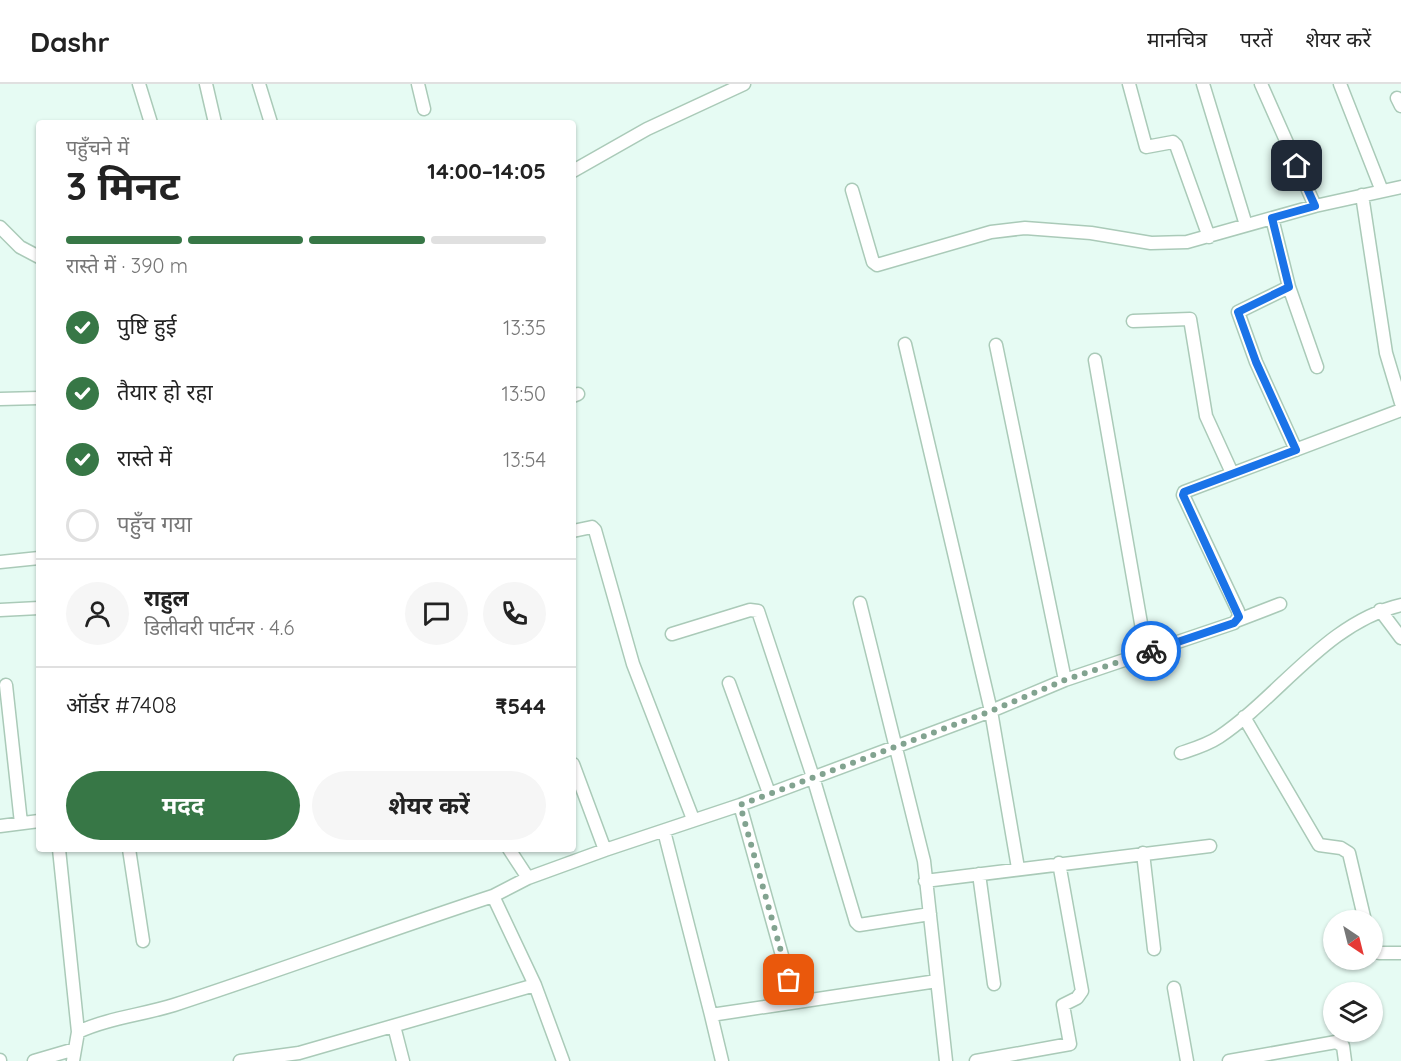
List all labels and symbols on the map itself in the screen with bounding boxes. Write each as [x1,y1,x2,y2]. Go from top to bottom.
pin [1271,140,1322,191]
courier [1121,621,1181,681]
north arrow [1323,910,1383,970]
pin [763,954,814,1005]

